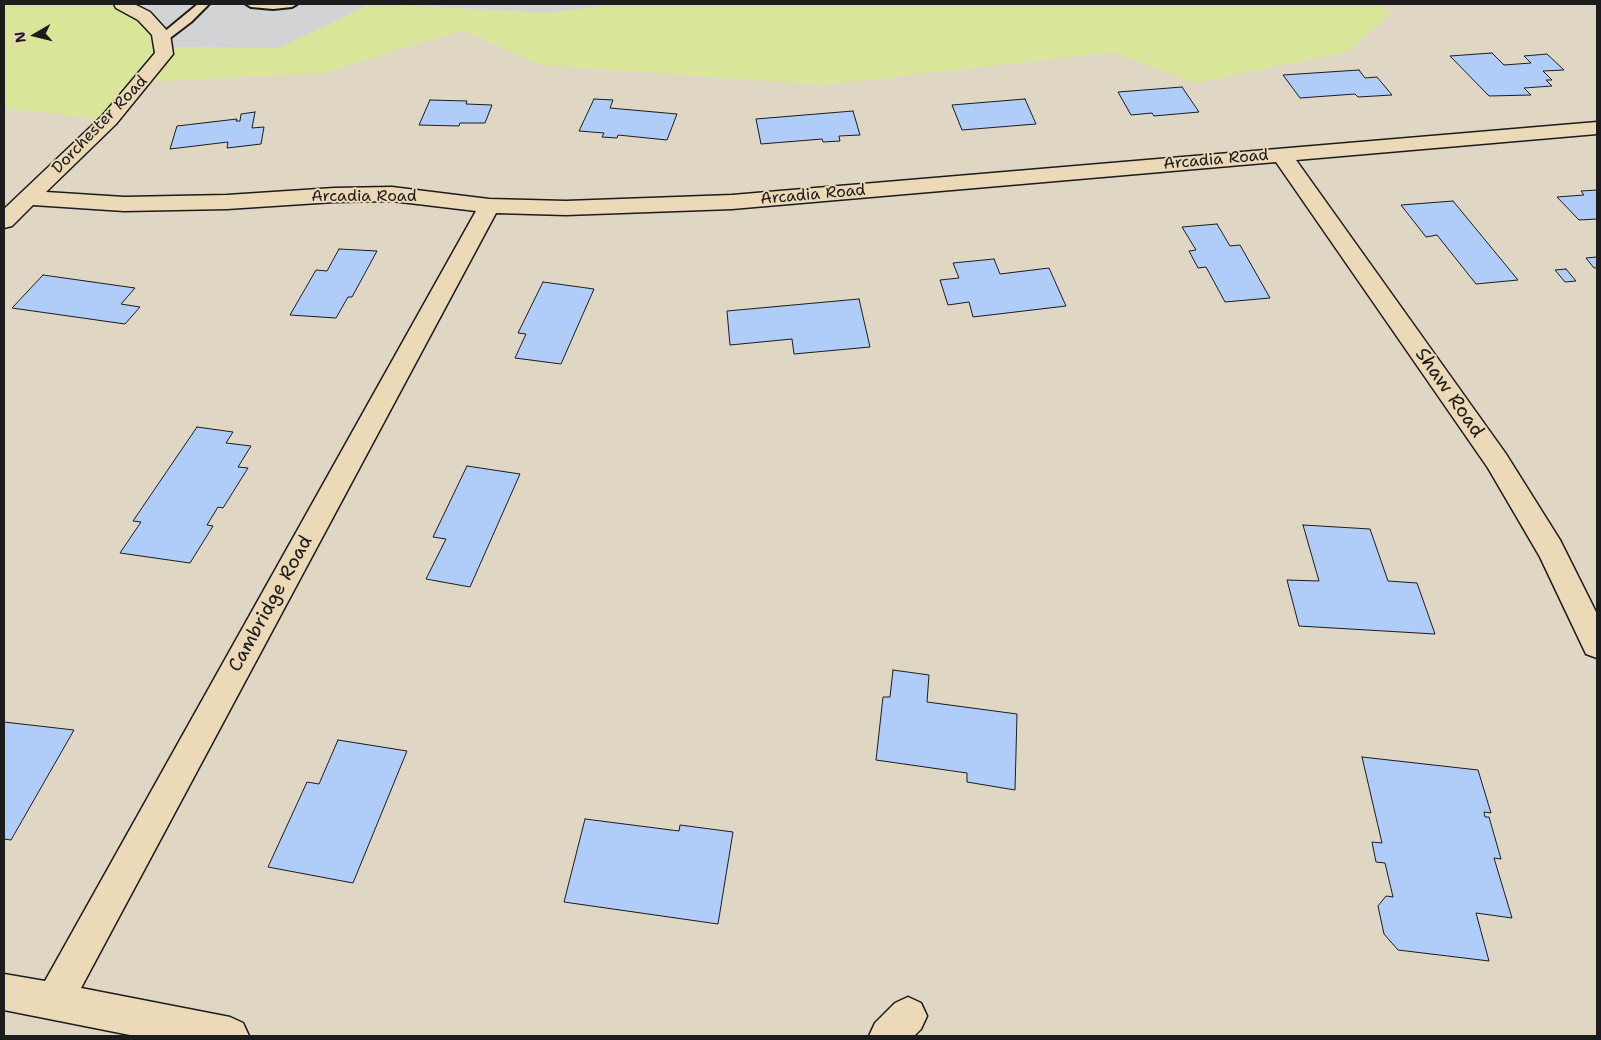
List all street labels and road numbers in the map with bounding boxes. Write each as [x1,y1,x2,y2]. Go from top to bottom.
street label: Dorchester Road [48,72,152,178]
street label: Arcadia Road [1163,146,1269,174]
street label: Arcadia Road [760,181,866,209]
street label: Arcadia Road [311,187,417,207]
street label: Shaw Road [1410,344,1488,442]
street label: Cambridge Road [224,532,318,676]

